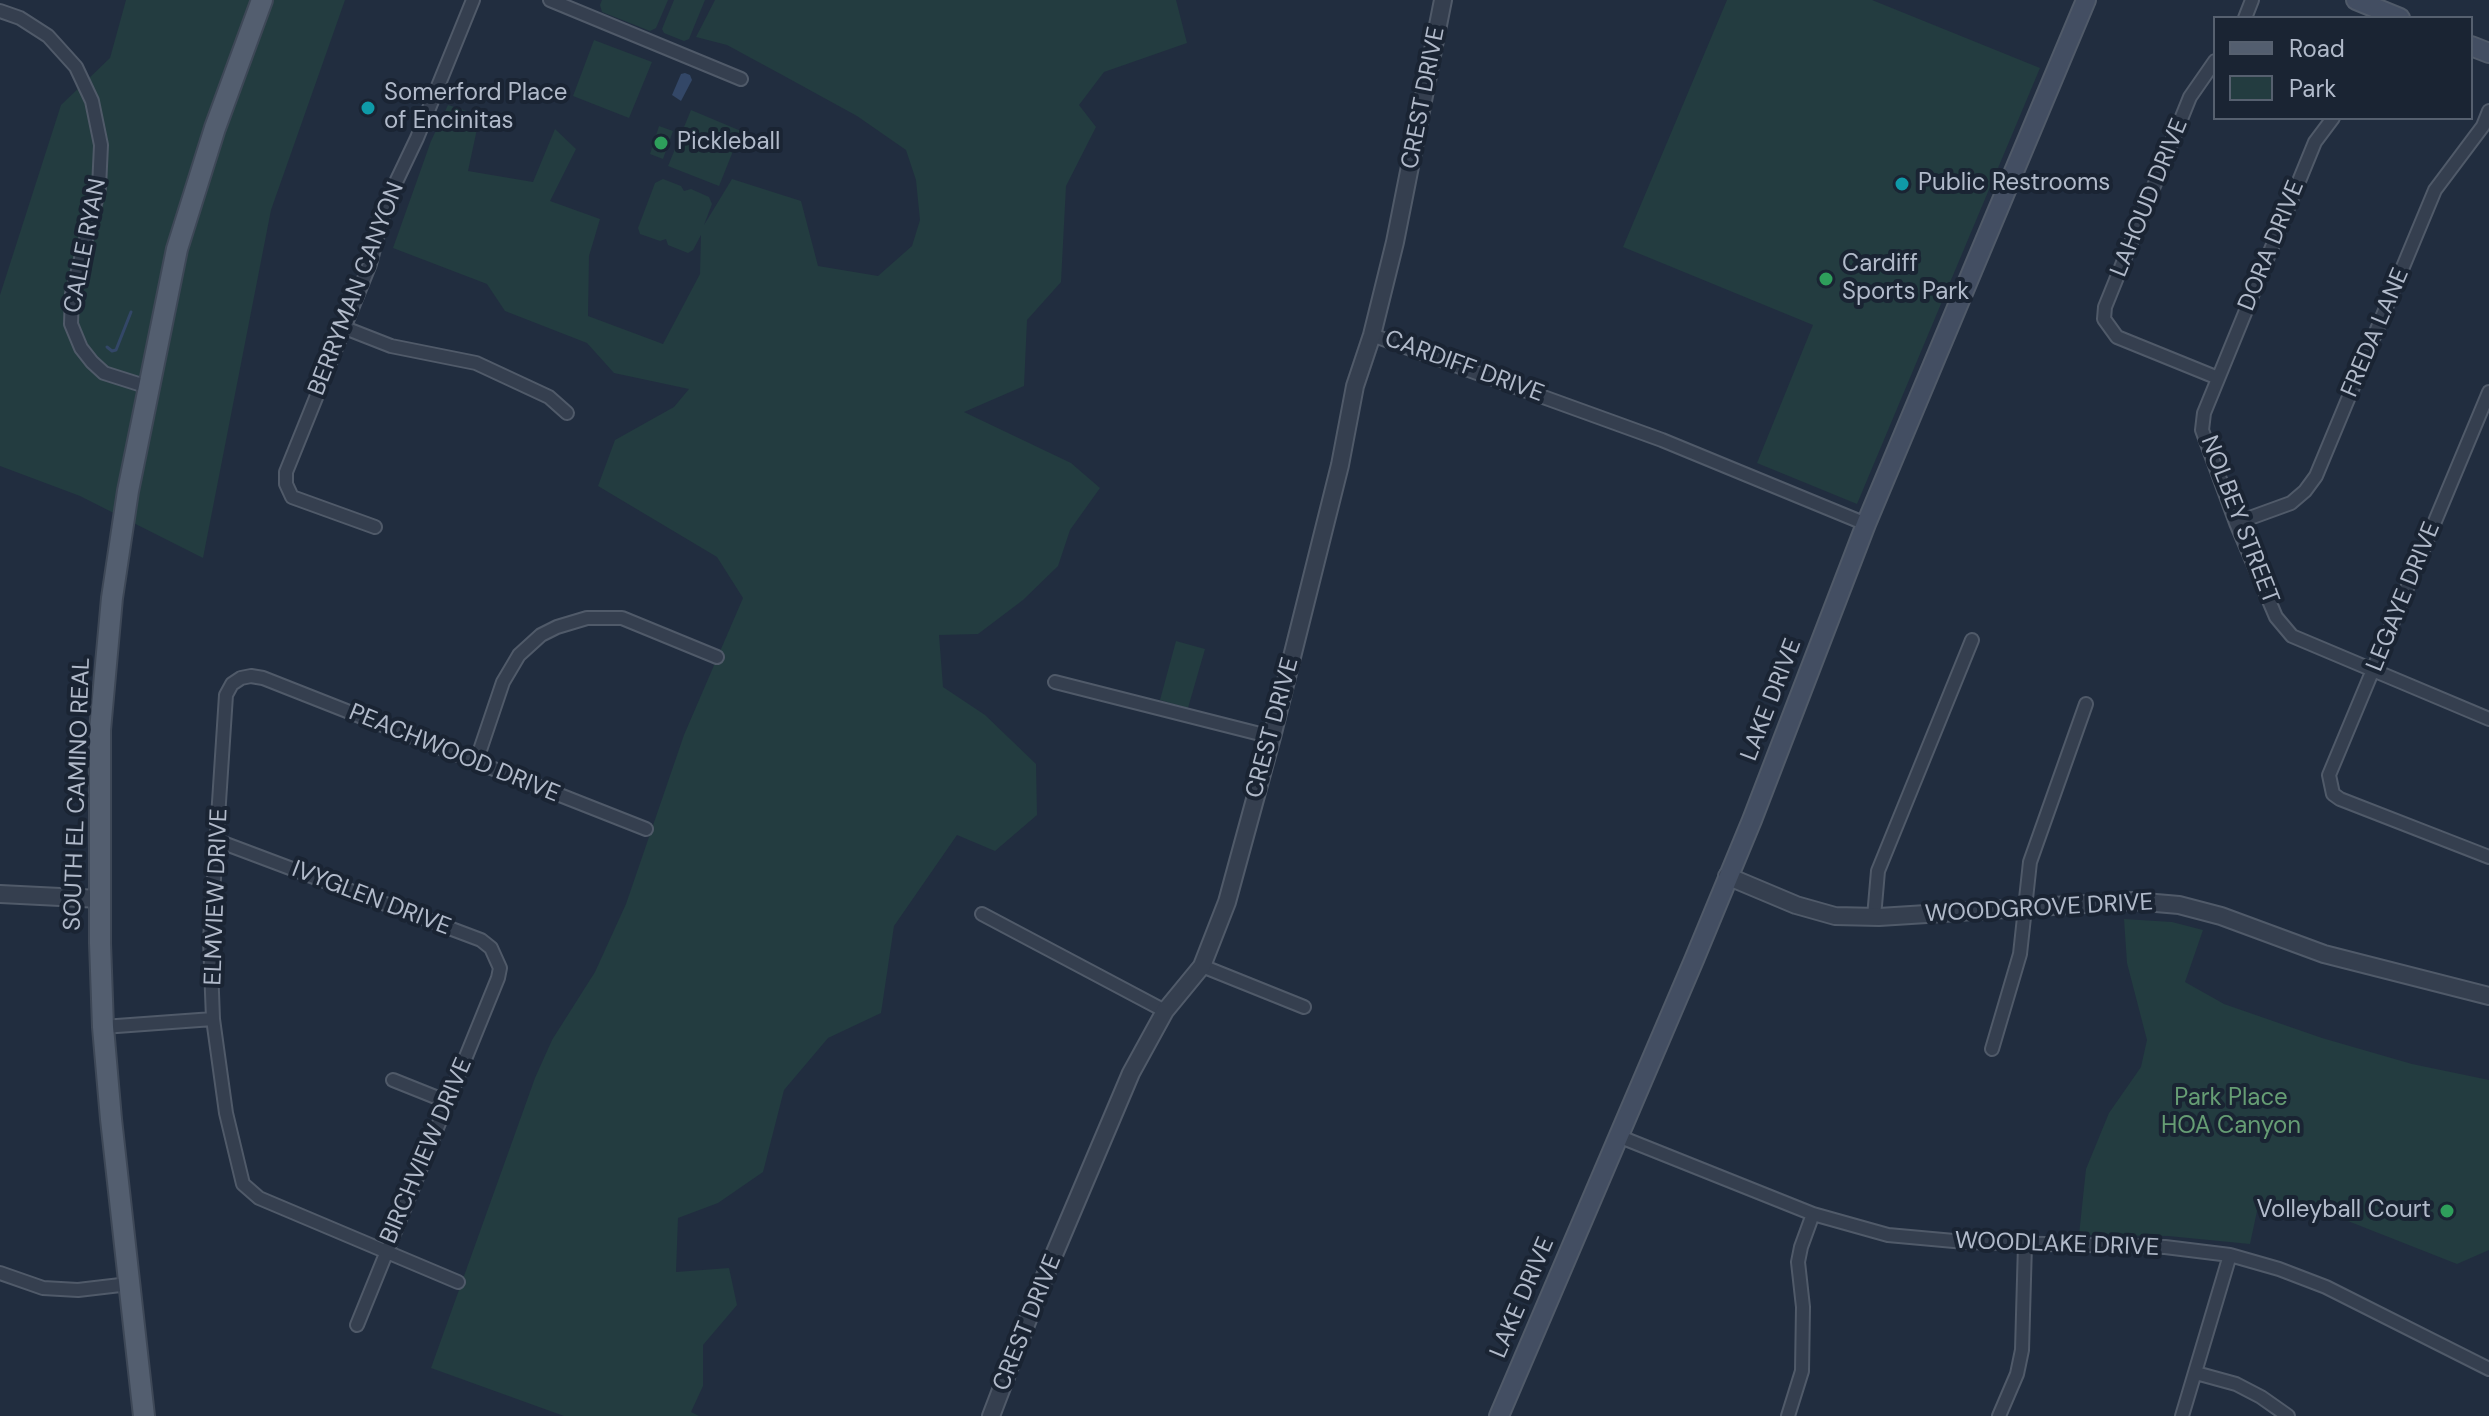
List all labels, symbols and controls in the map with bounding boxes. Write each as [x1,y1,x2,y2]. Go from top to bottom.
legend [2213,16,2473,120]
street label: CREST DRIVE [1396,24,1452,172]
text: Road [2289,33,2345,64]
text: Park [2289,73,2336,104]
place label: Somerford Place of Encinitas [384,80,568,136]
marker: Somerford Place of Encinitas [359,99,377,117]
street label: LAHOUD DRIVE [2105,115,2195,281]
place label: Pickleball [677,129,780,157]
marker: Pickleball [652,134,670,152]
place label: Public Restrooms [1918,170,2110,198]
marker: Public Restrooms [1893,175,1911,193]
street label: CALLE RYAN [59,176,113,316]
street label: DORA DRIVE [2233,177,2311,315]
street label: BERRYMAN CANYON [303,178,411,400]
place label: Cardiff Sports Park [1842,251,1969,307]
street label: FREDA LANE [2336,264,2416,402]
marker: Cardiff Sports Park [1817,270,1835,288]
street label: CARDIFF DRIVE [1381,325,1547,409]
street label: NOLBEY STREET [2194,432,2284,608]
street label: LEGAYE DRIVE [2361,518,2447,676]
street label: LAKE DRIVE [1736,635,1808,765]
street label: CREST DRIVE [1240,655,1306,801]
street label: SOUTH EL CAMINO REAL [59,657,97,931]
street label: PEACHWOOD DRIVE [344,699,564,809]
street label: ELMVIEW DRIVE [200,808,234,986]
street label: IVYGLEN DRIVE [288,855,454,943]
street label: WOODGROVE DRIVE [1924,889,2154,929]
street label: BIRCHVIEW DRIVE [375,1054,479,1248]
park label: Park Place HOA Canyon [2161,1085,2301,1141]
place label: Volleyball Court [2256,1197,2431,1225]
marker: Volleyball Court [2438,1202,2456,1220]
street label: WOODLAKE DRIVE [1954,1227,2160,1263]
street label: LAKE DRIVE [1485,1233,1561,1363]
street label: CREST DRIVE [988,1251,1068,1395]

